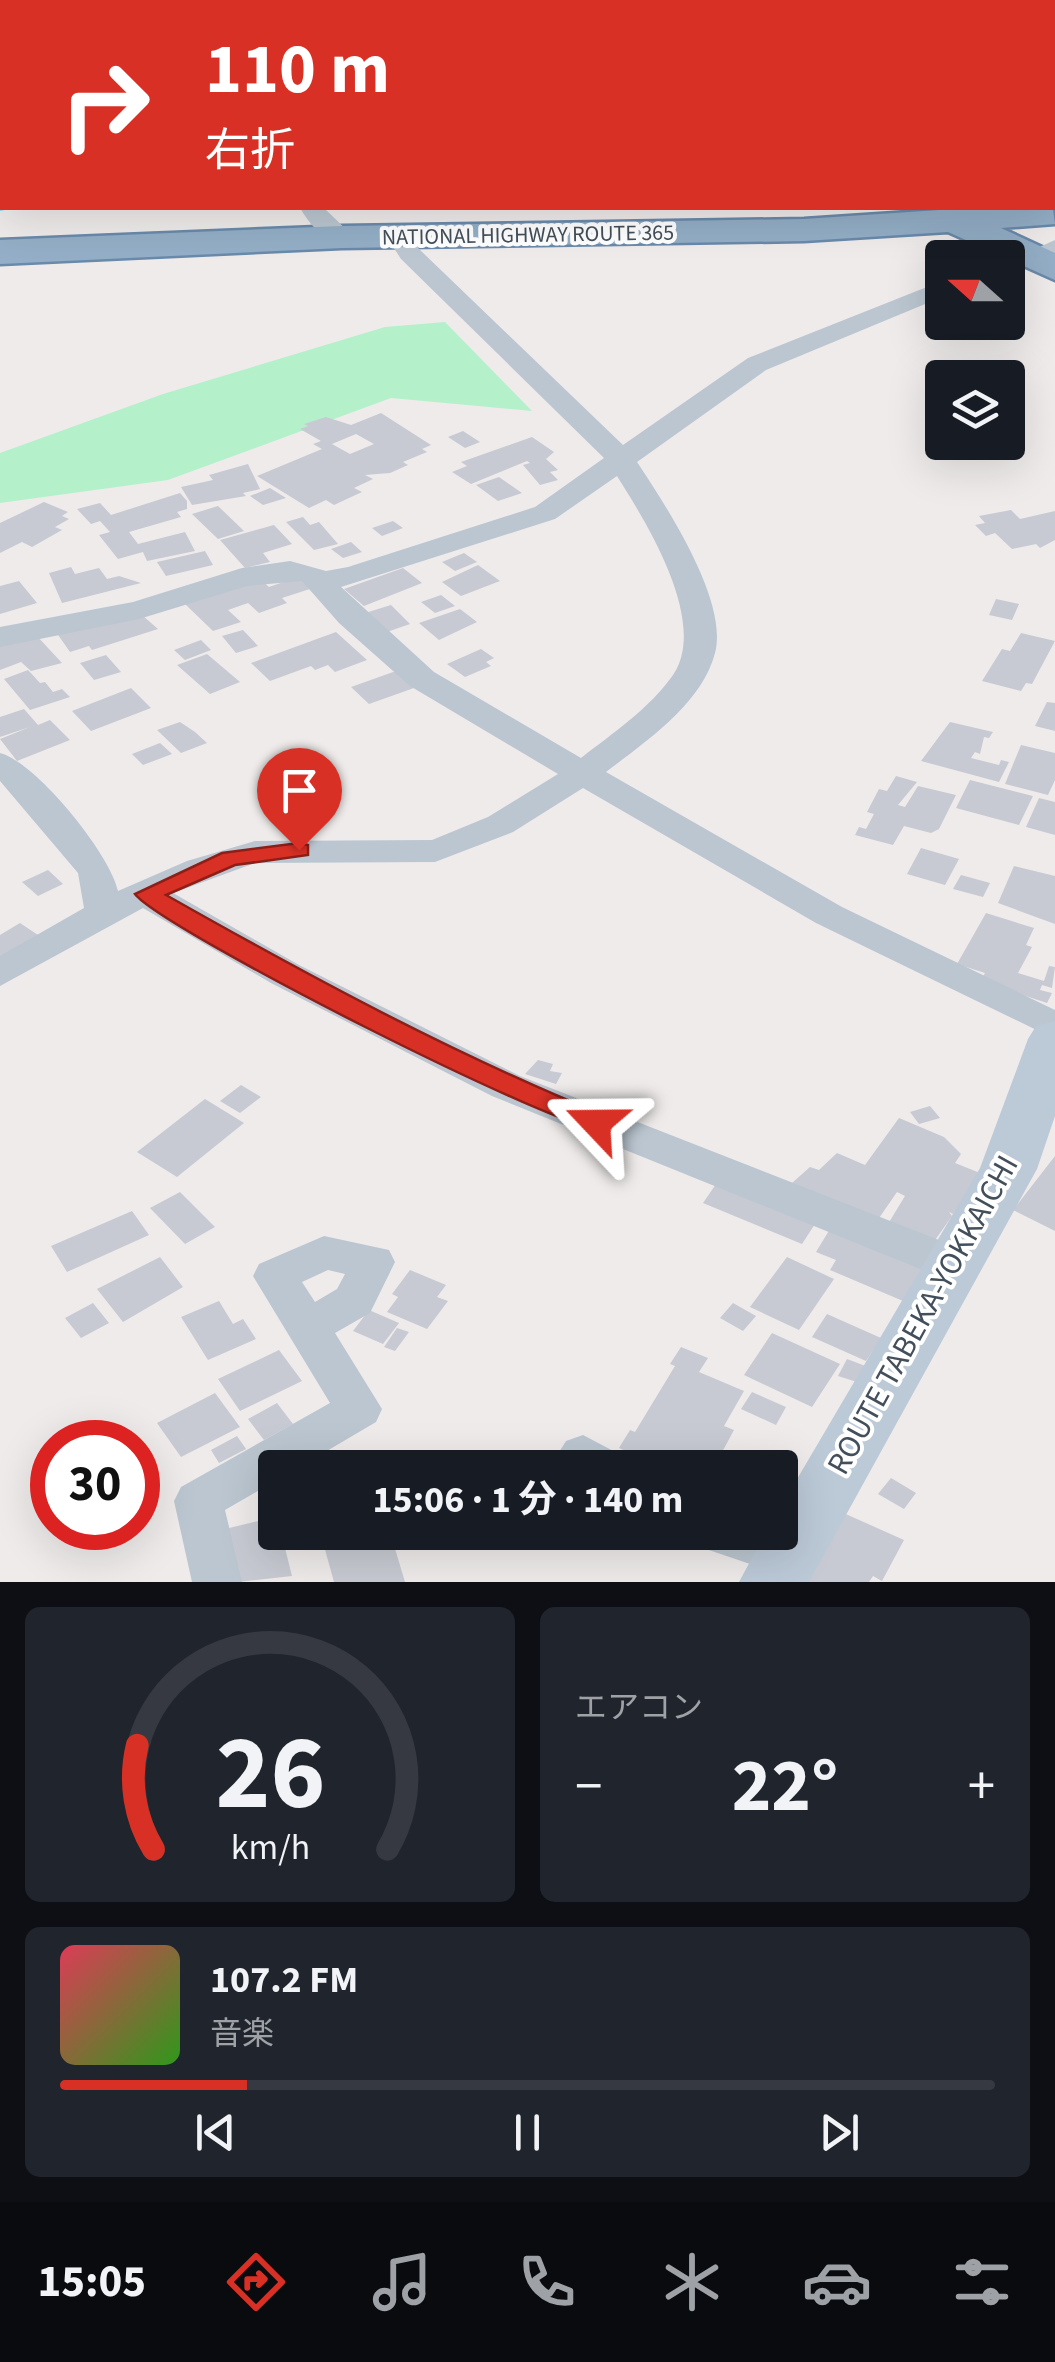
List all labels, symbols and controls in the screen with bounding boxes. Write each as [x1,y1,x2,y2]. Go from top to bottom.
text: 110 m [205,20,390,120]
icon: right [40,40,170,170]
text: 右折 [205,119,295,183]
street label: NATIONAL HIGHWAY ROUTE 365 [382,216,674,254]
north arrow [925,240,1025,340]
map controls [925,240,1025,460]
button: layers [925,360,1025,460]
pin [257,748,342,851]
icon: arrive [272,763,327,818]
position arrow [544,1071,648,1175]
street label: ROUTE TABEKA-YOKKAICHI [816,1147,1030,1483]
speed limit sign: 30 [30,1420,160,1550]
text: 15:06 · 1 分 · 140 m [373,1473,683,1527]
text: エアコン [575,1685,703,1731]
text: 26 [215,1701,325,1849]
text: 22° [732,1733,838,1840]
text: − [575,1748,602,1826]
text: + [968,1748,995,1826]
text: km/h [230,1822,310,1873]
text: 107.2 FM [210,1953,358,2007]
text: 音楽 [210,2011,274,2057]
icon: previous [188,2105,243,2160]
icon: pause [500,2105,555,2160]
icon: next [812,2105,867,2160]
icon: directions [221,2247,291,2317]
icon: music [367,2247,437,2317]
icon: phone [512,2247,582,2317]
icon: climate [657,2247,727,2317]
icon: car [802,2247,872,2317]
icon: filters [947,2247,1017,2317]
text: 15:05 [38,2250,146,2314]

